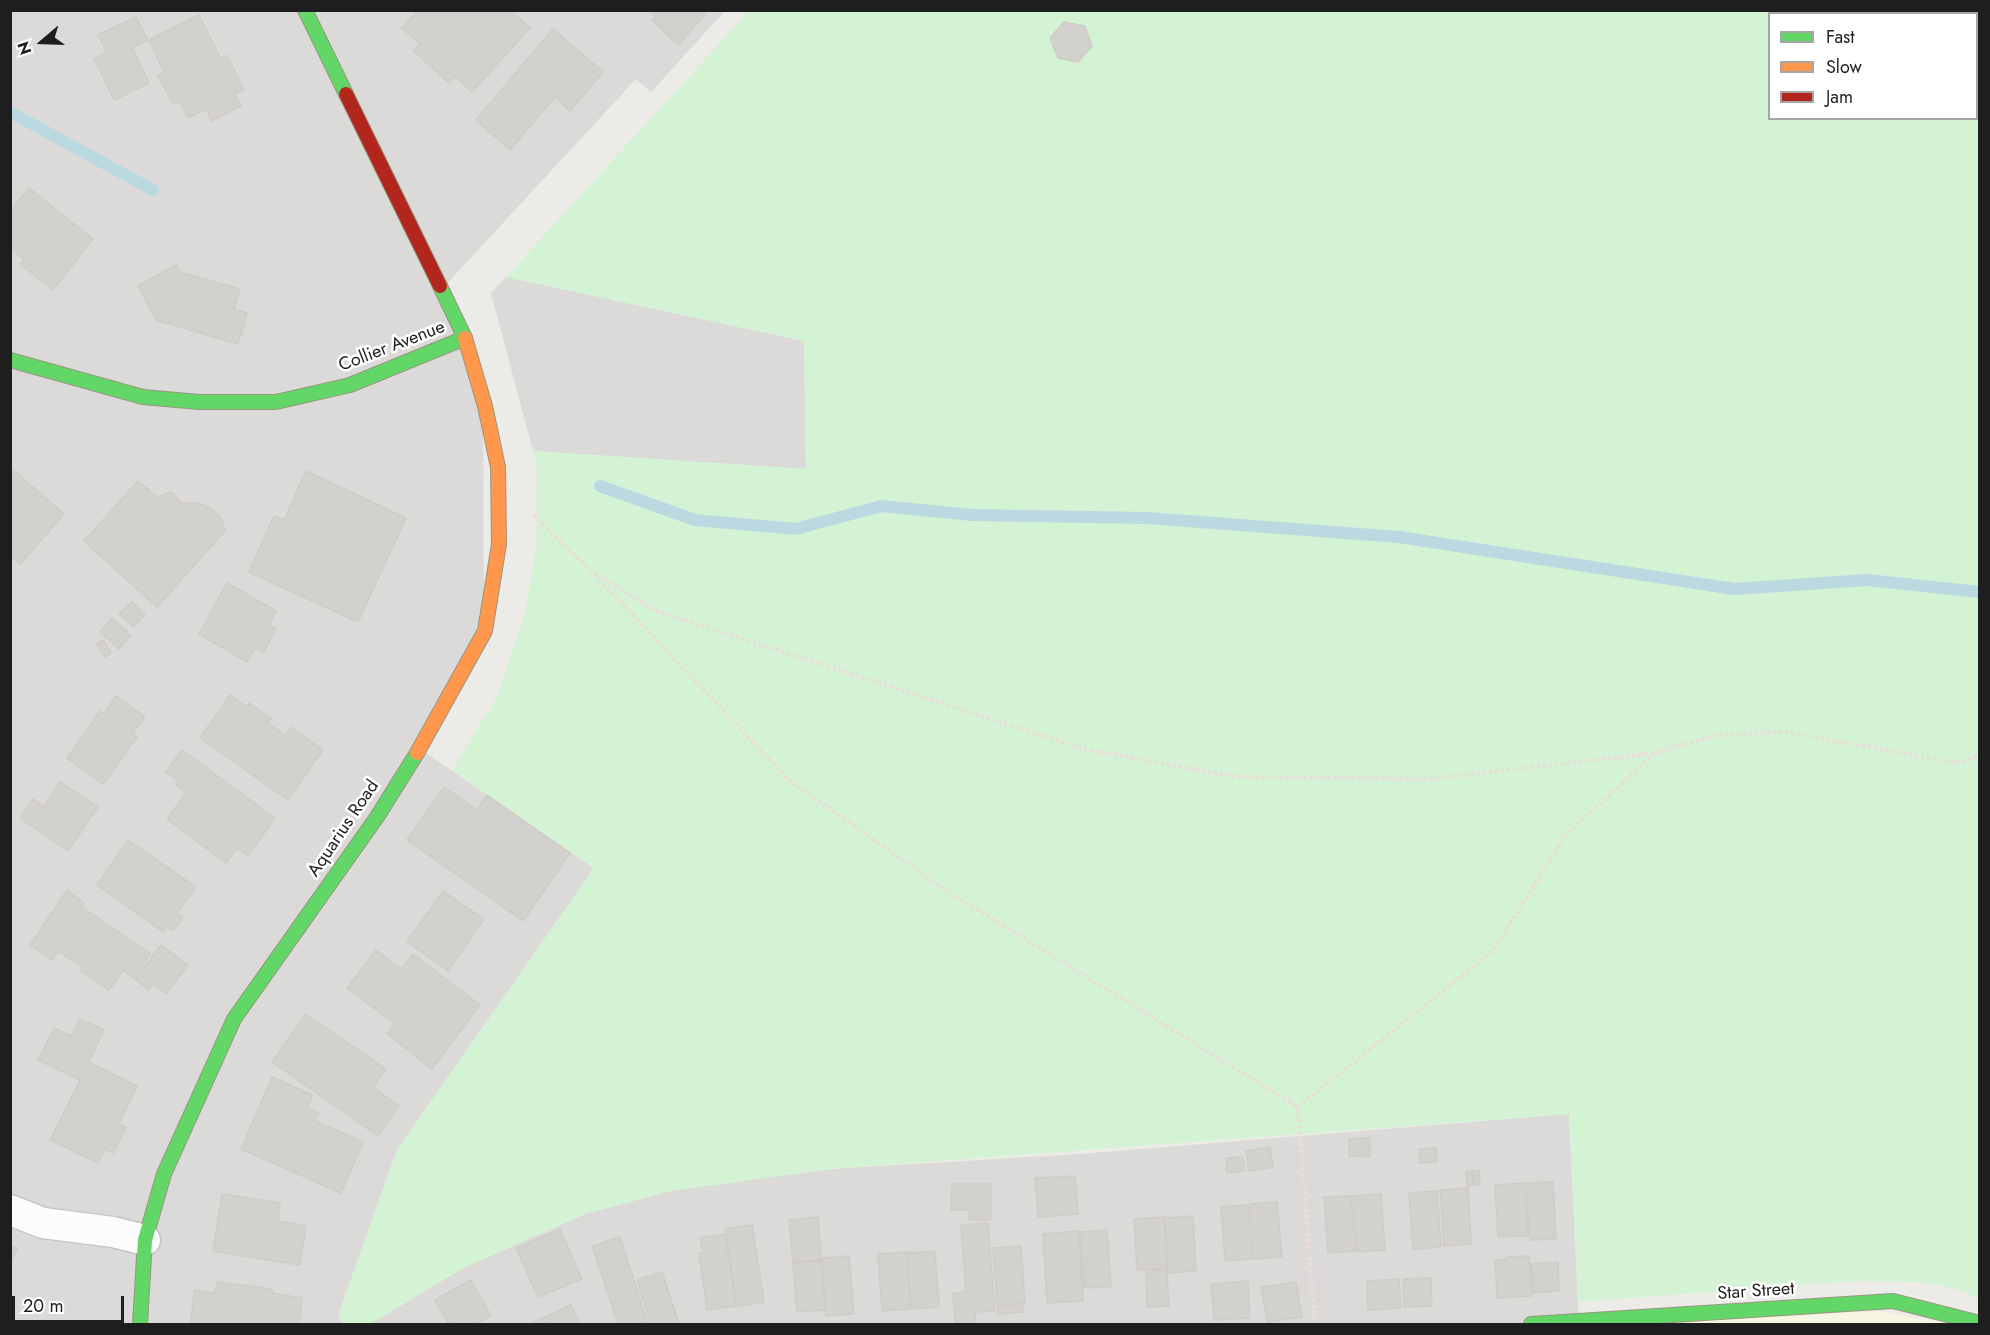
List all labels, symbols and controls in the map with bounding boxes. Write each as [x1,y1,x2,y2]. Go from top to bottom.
north arrow [12,12,72,72]
legend [1768,12,1978,120]
text: Fast [1826,24,1855,50]
text: N [12,38,37,58]
text: Slow [1826,54,1862,80]
text: Jam [1826,84,1853,110]
street label: Collier Avenue [336,317,448,377]
street label: Aquarius Road [304,777,384,881]
street label: Star Street [1717,1279,1795,1305]
scale bar [15,1284,128,1322]
text: 20 m [23,1293,63,1319]

